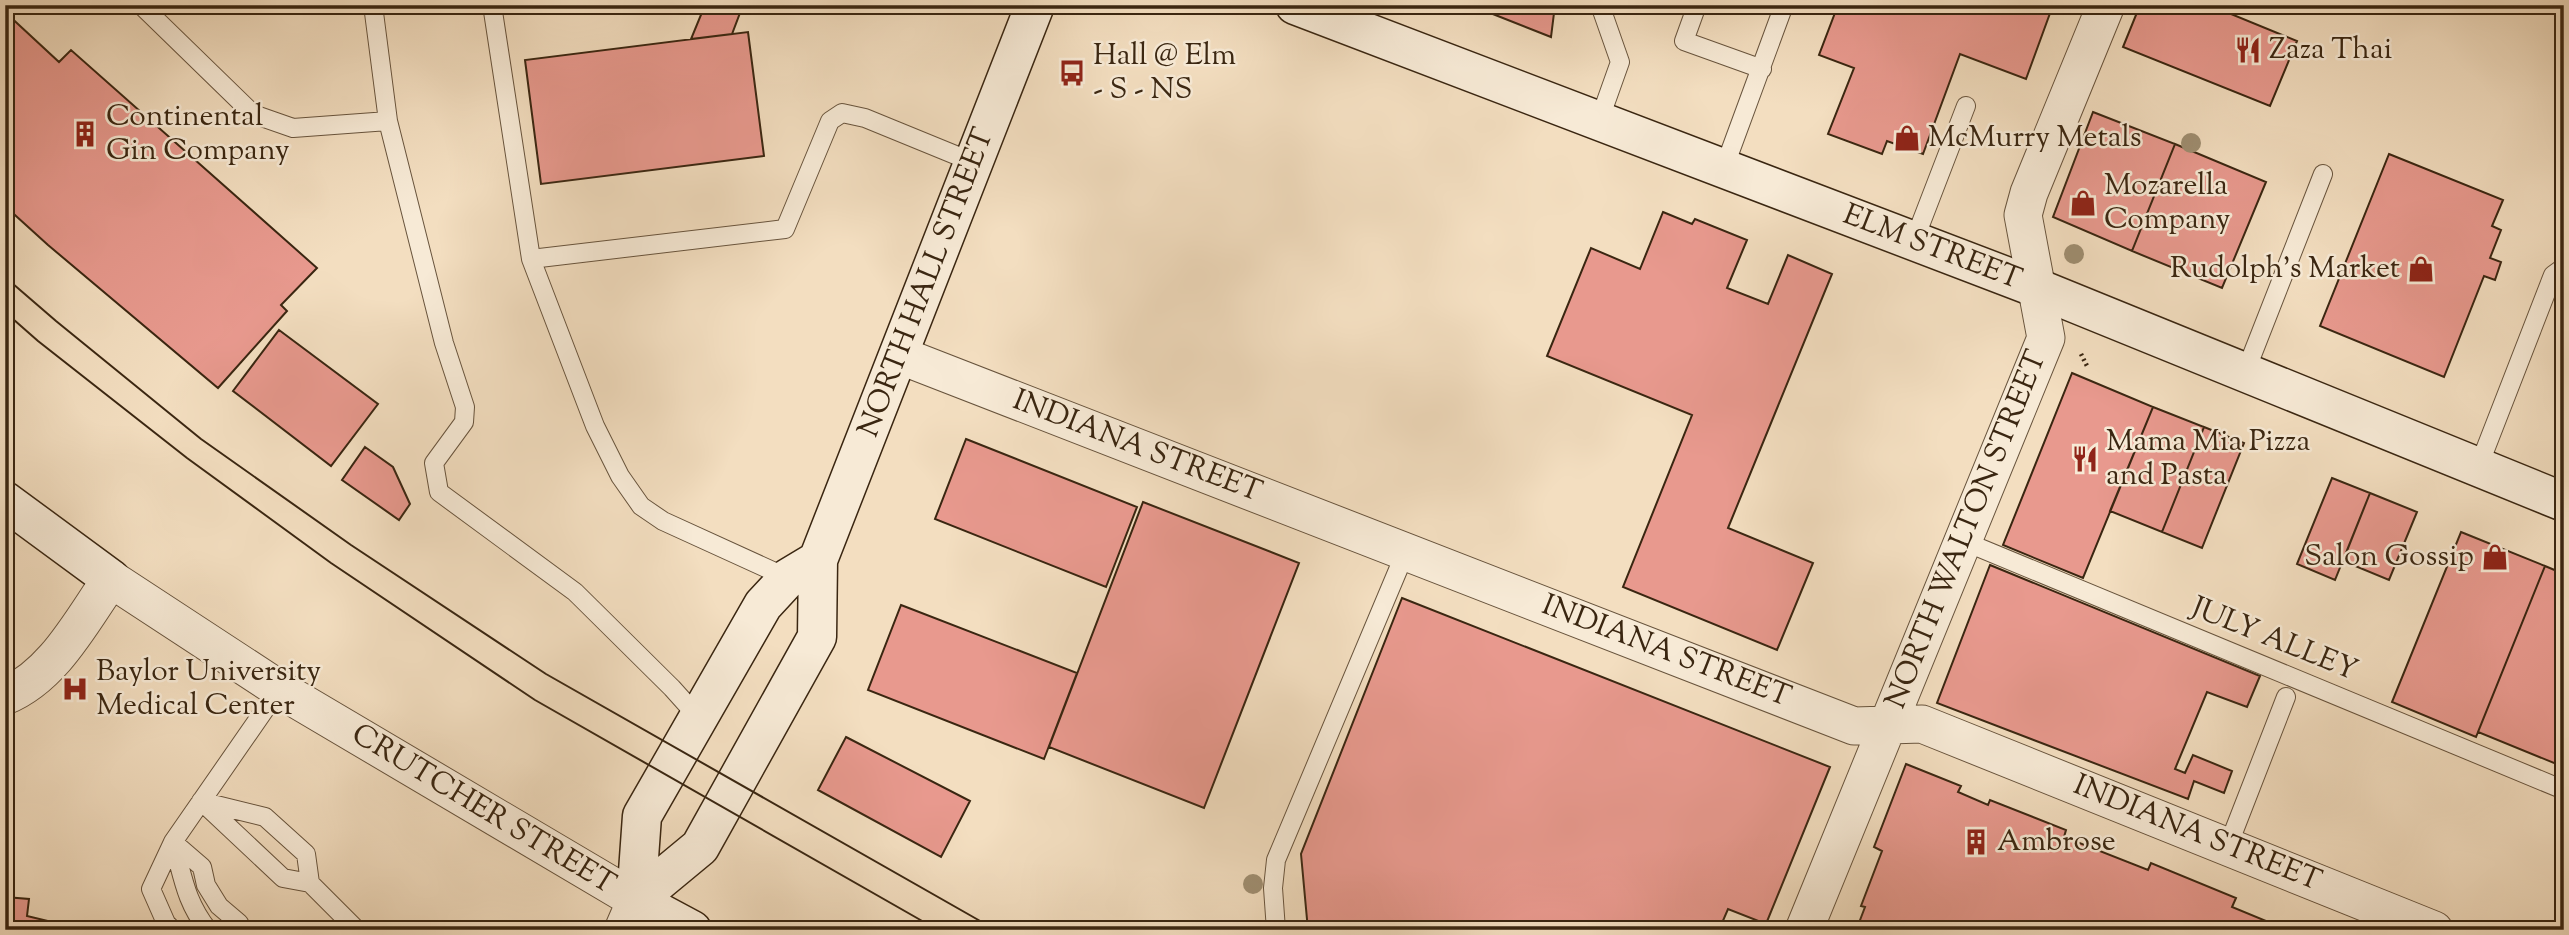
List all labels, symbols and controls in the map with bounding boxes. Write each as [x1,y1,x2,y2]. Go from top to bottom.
place label: Zaza Thai [2269,29,2392,72]
place label: Hall @ Elm - S - NS [1093,35,1236,112]
restaurant icon: Zaza Thai [2233,35,2263,65]
bus stop icon: Hall @ Elm - S - NS [1057,58,1087,88]
place label: Continental Gin Company [106,96,290,173]
place label: McMurry Metals [1928,117,2142,160]
building icon: Continental Gin Company [70,119,100,149]
street label: NORTH HALL STREET [848,122,1006,444]
shop icon: McMurry Metals [1892,123,1922,153]
place label: Mozarella Company [2104,165,2231,242]
shop icon: Mozarella Company [2068,188,2098,218]
street label: ELM STREET [1837,194,2027,302]
place label: Rudolph's Market [2170,248,2400,291]
shop icon: Rudolph's Market [2406,254,2436,284]
street label: NORTH WALTON STREET [1875,344,2059,716]
street label: INDIANA STREET [1006,380,1268,514]
place label: Mama Mia Pizza and Pasta [2106,421,2310,498]
restaurant icon: Mama Mia Pizza and Pasta [2070,444,2100,474]
place label: Salon Gossip [2304,536,2474,579]
shop icon: Salon Gossip [2480,542,2510,572]
street label: INDIANA STREET [1535,585,1797,719]
street label: JULY ALLEY [2183,586,2364,693]
place label: Baylor University Medical Center [96,651,321,728]
hospital icon: Baylor University Medical Center [60,674,90,704]
street label: CRUTCHER STREET [343,714,623,906]
street label: INDIANA STREET [2067,765,2327,903]
place label: Ambrose [1997,821,2116,864]
building icon: Ambrose [1961,827,1991,857]

